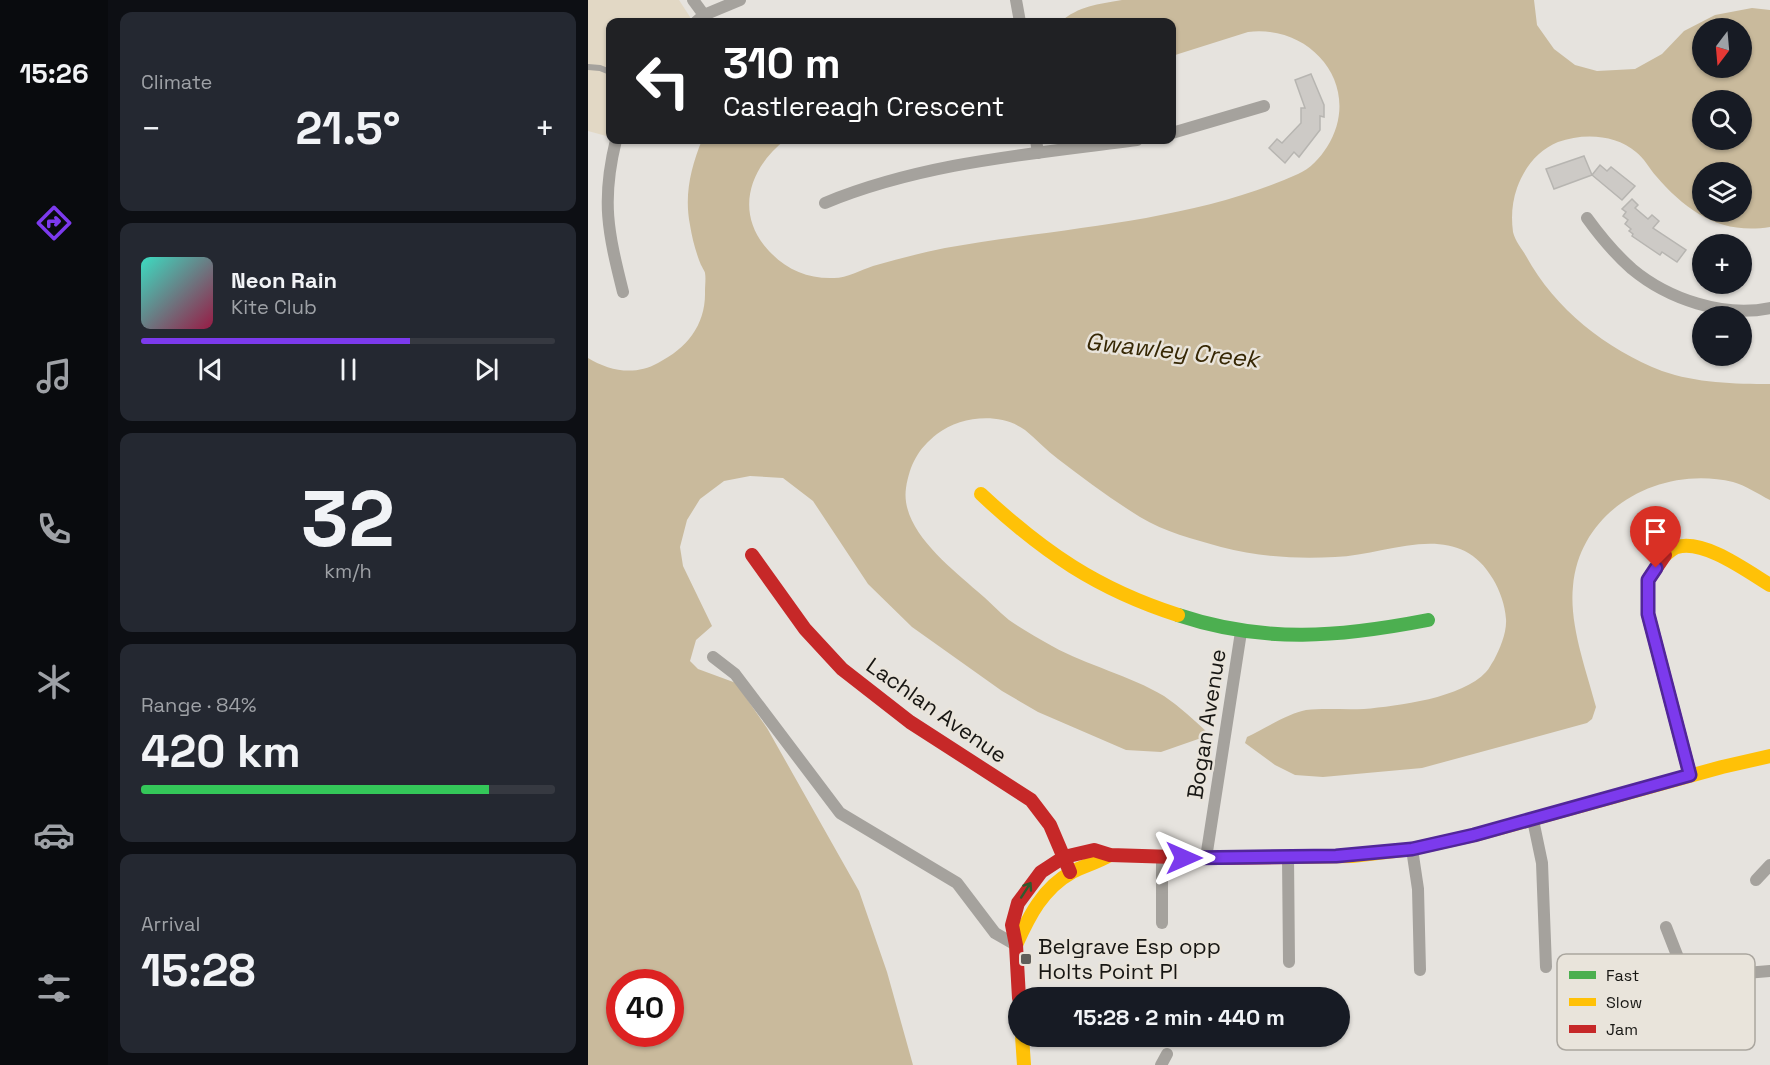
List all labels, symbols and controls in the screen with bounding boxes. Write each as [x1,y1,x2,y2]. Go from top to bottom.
north arrow [1692,18,1752,78]
map controls [1692,18,1752,366]
text: 310 m [723,37,841,90]
icon: left [624,42,702,120]
text: 15:26 [19,56,89,91]
text: Climate [141,69,212,95]
text: Castlereagh Crescent [723,89,1004,124]
button: search [1692,90,1752,150]
text: 21.5° [295,100,401,157]
text: − [141,108,161,150]
text: + [535,108,555,150]
button: layers [1692,162,1752,222]
icon: directions [33,202,75,244]
button: + [1692,234,1752,294]
text: Neon Rain [231,266,337,294]
text: Kite Club [231,294,317,320]
button: − [1692,306,1752,366]
water label: Gwawley Creek [1084,325,1263,375]
icon: previous [194,353,227,386]
icon: pause [332,353,365,386]
icon: next [470,353,503,386]
icon: music [33,355,75,397]
text: 32 [301,469,395,569]
pin [1630,506,1681,568]
icon: phone [33,508,75,550]
icon: arrive [1639,515,1672,548]
text: km/h [324,558,372,584]
street label: Bogan Avenue [1180,647,1232,801]
street label: Lachlan Avenue [861,651,1013,769]
icon: climate [33,661,75,703]
text: Range · 84% [141,692,256,718]
text: 420 km [141,723,301,780]
icon: car [33,814,75,856]
position arrow [1152,826,1216,890]
one-way arrow [1020,883,1032,899]
text: Arrival [141,911,200,937]
place label: Belgrave Esp opp Holts Point Pl [1038,932,1221,985]
text: 15:28 [141,942,255,999]
marker: Belgrave Esp opp Holts Point Pl [1019,952,1033,966]
legend [1557,954,1755,1050]
text: Fast [1606,965,1639,986]
icon: filters [33,967,75,1009]
speed limit sign: 40 [606,969,684,1047]
text: Slow [1606,992,1642,1013]
text: 15:28 · 2 min · 440 m [1073,1003,1285,1031]
text: Jam [1606,1019,1638,1040]

